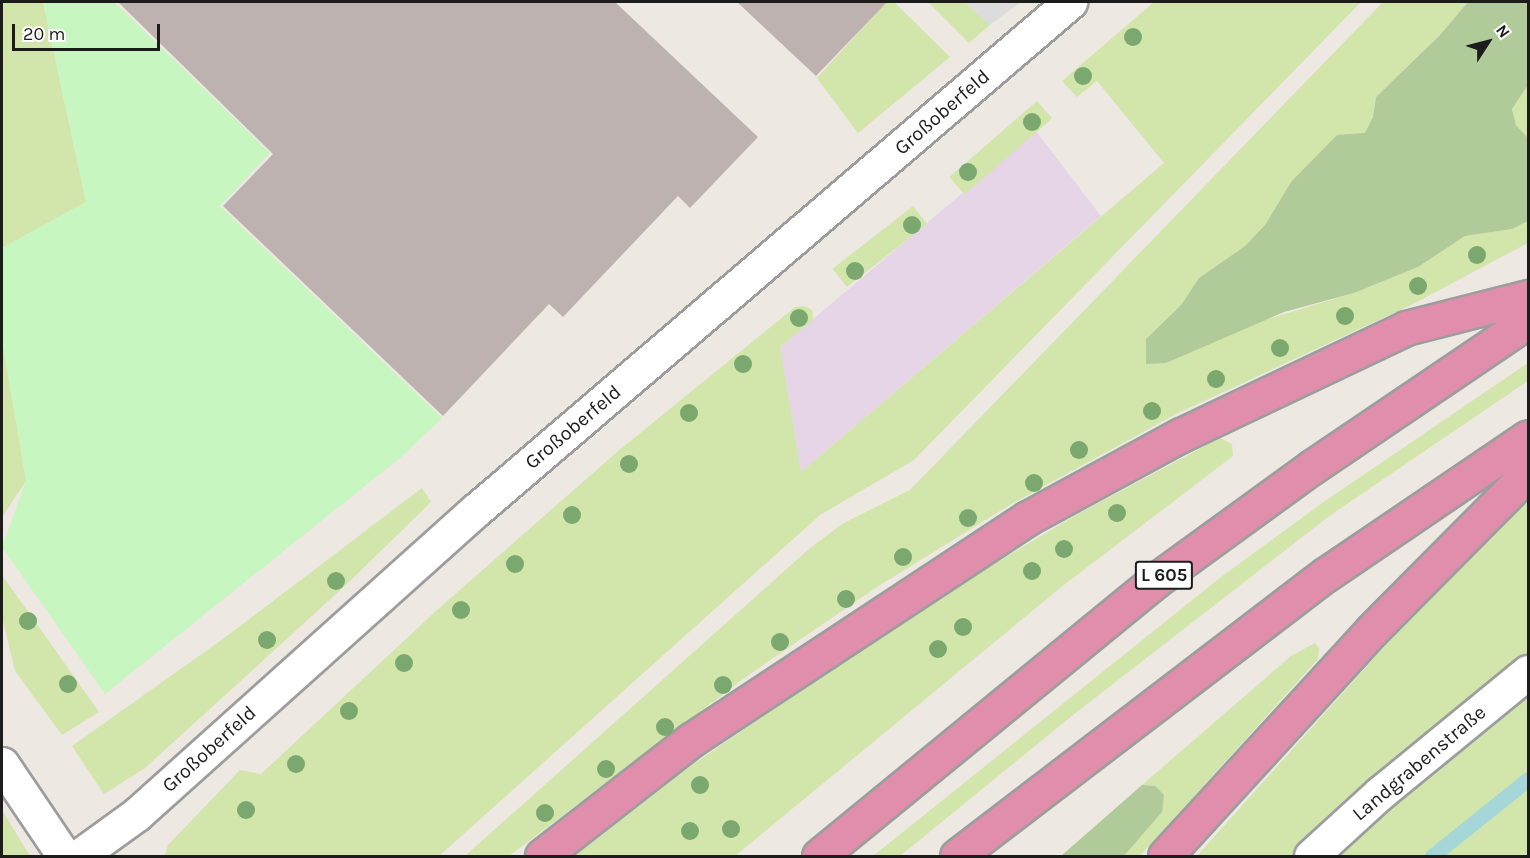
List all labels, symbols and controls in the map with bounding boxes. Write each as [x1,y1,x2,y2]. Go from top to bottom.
scale bar [15,12,164,50]
north arrow [1458,12,1518,72]
text: N [1492,21,1514,41]
text: 20 m [23,23,65,45]
street label: Großoberfeld [890,64,994,160]
street label: Großoberfeld [520,380,626,474]
road number: L 605 [1134,560,1194,590]
street label: Landgrabenstraße [1347,700,1491,826]
street label: Großoberfeld [157,701,261,797]

